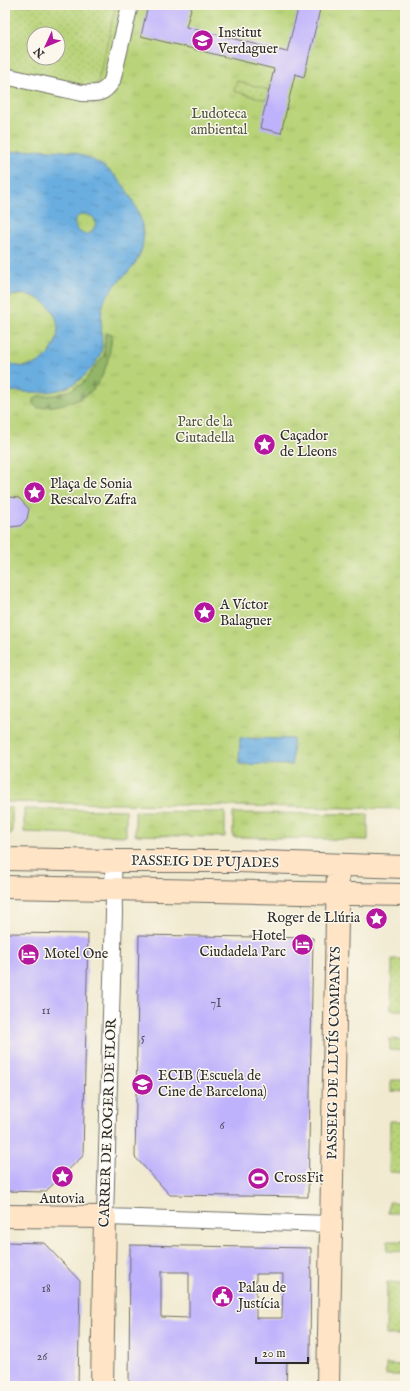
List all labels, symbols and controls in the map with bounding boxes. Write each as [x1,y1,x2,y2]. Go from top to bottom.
place label: Institut Verdaguer [217,24,278,58]
north arrow [26,26,66,66]
school or university icon: Institut Verdaguer [189,28,215,54]
text: N [31,44,49,61]
park label: Ludoteca ambiental [191,105,248,139]
park label: Parc de la Ciutadella [175,413,236,447]
place label: Caçador de Lleons [280,427,337,461]
place icon: Caçador de Lleons [251,431,277,457]
place label: Plaça de Sonia Rescalvo Zafra [50,475,137,509]
place icon: Plaça de Sonia Rescalvo Zafra [21,479,47,505]
place label: A Víctor Balaguer [219,596,272,630]
place icon: A Víctor Balaguer [192,600,218,626]
street label: PASSEIG DE PUJADES [131,852,279,872]
place icon: Roger de Llúria [363,905,389,931]
place label: Roger de Llúria [267,909,361,927]
place label: Hotel Ciudadela Parc [200,927,286,961]
hotel icon: Hotel Ciudadela Parc [289,931,315,957]
hotel icon: Motel One [16,941,42,967]
place label: Motel One [44,945,109,963]
street label: PASSEIG DE LLUÍS COMPANYS [322,946,345,1160]
house number: 7I [211,996,221,1011]
house number: 11 [42,1003,50,1018]
street label: CARRER DE ROGER DE FLOR [95,1018,121,1228]
house number: 5 [141,1030,146,1045]
place label: ECIB (Escuela de Cine de Barcelona) [158,1067,267,1101]
school or university icon: ECIB (Escuela de Cine de Barcelona) [130,1071,156,1097]
house number: 6 [219,1118,225,1133]
place icon: Autovia [49,1164,75,1190]
sports icon: CrossFit [246,1165,272,1191]
place label: CrossFit [274,1169,324,1187]
place label: Autovia [39,1190,85,1208]
place label: Palau de Justícia [236,1279,287,1313]
house number: 18 [41,1281,51,1296]
public building icon: Palau de Justícia [209,1283,235,1309]
scale bar [256,1339,308,1365]
text: 20 m [262,1346,285,1361]
house number: 26 [37,1349,48,1364]

